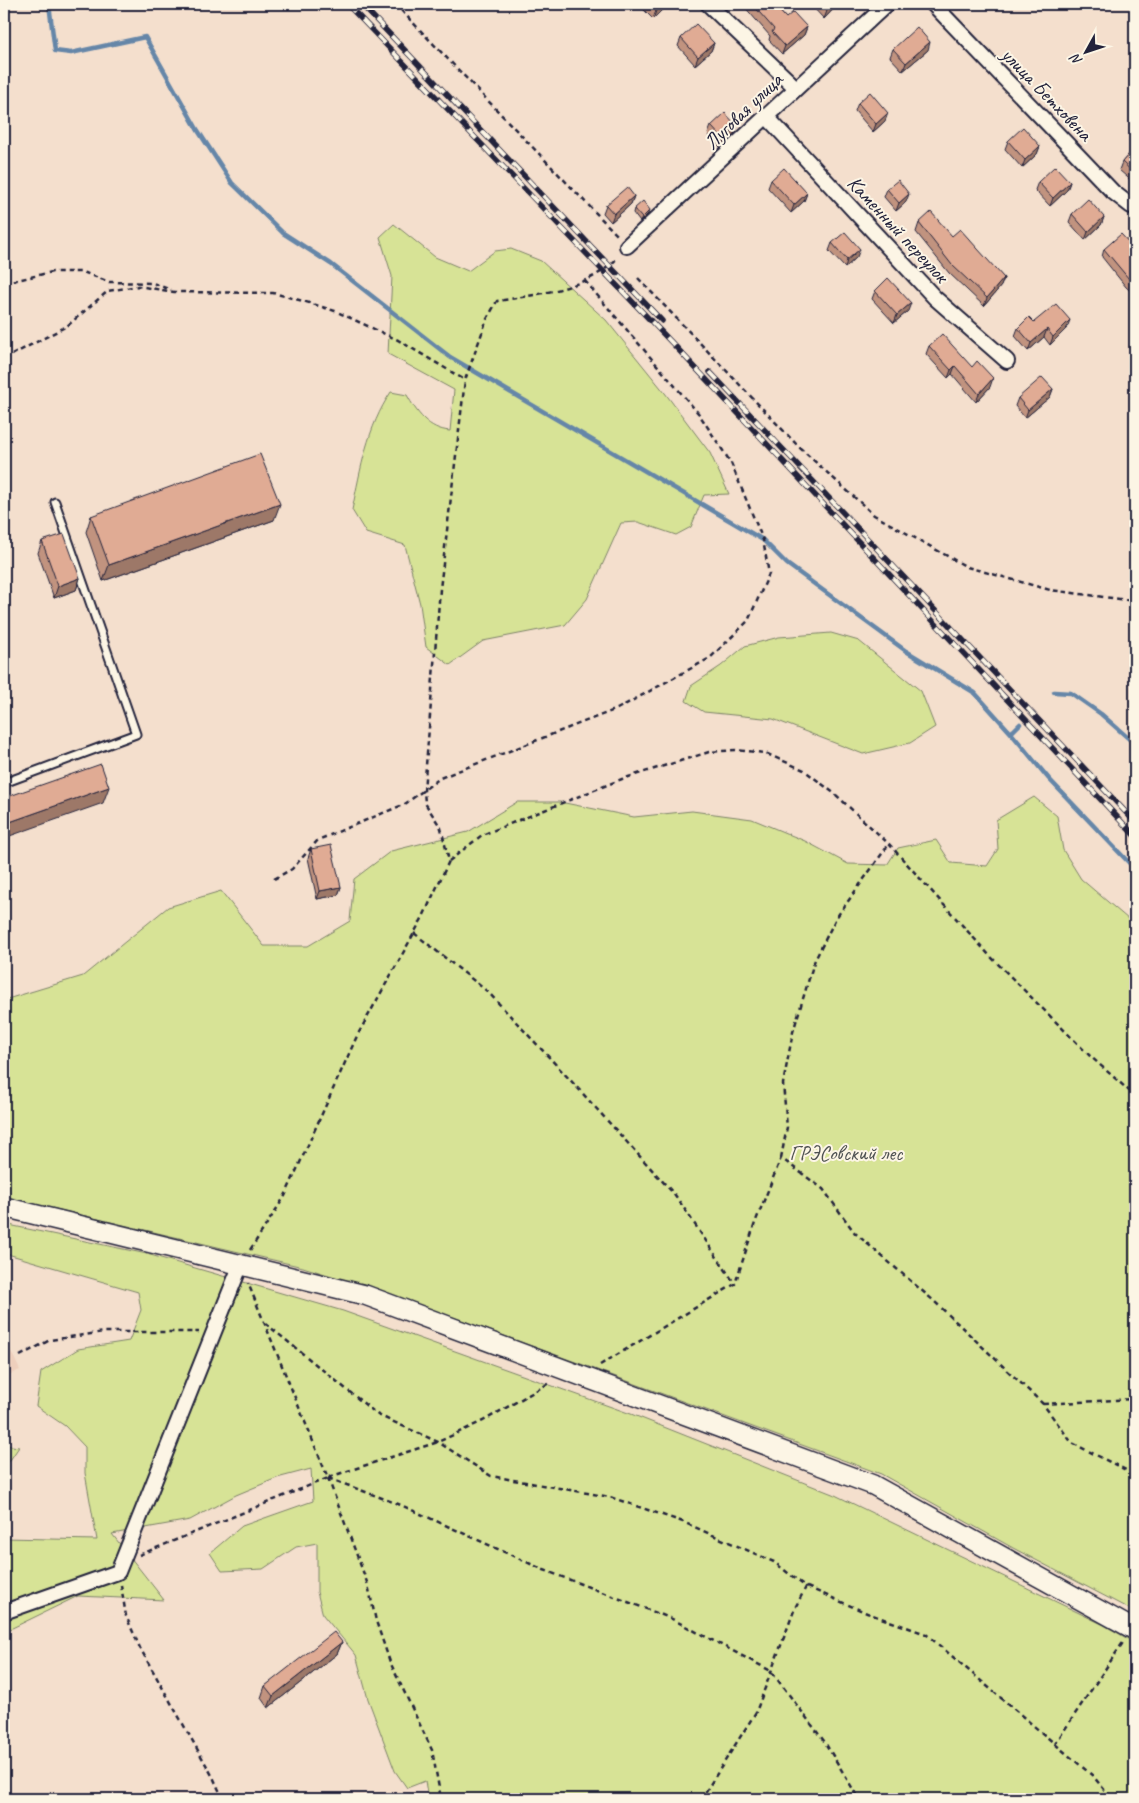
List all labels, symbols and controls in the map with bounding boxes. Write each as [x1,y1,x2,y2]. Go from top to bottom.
north arrow [1062,28,1112,78]
street label: улица Бетховена [995,40,1099,148]
text: N [1066,49,1086,69]
street label: Луговая улица [698,66,789,155]
street label: Каменный переулок [842,170,956,290]
park label: ГРЭСовский лес [789,1140,904,1166]

